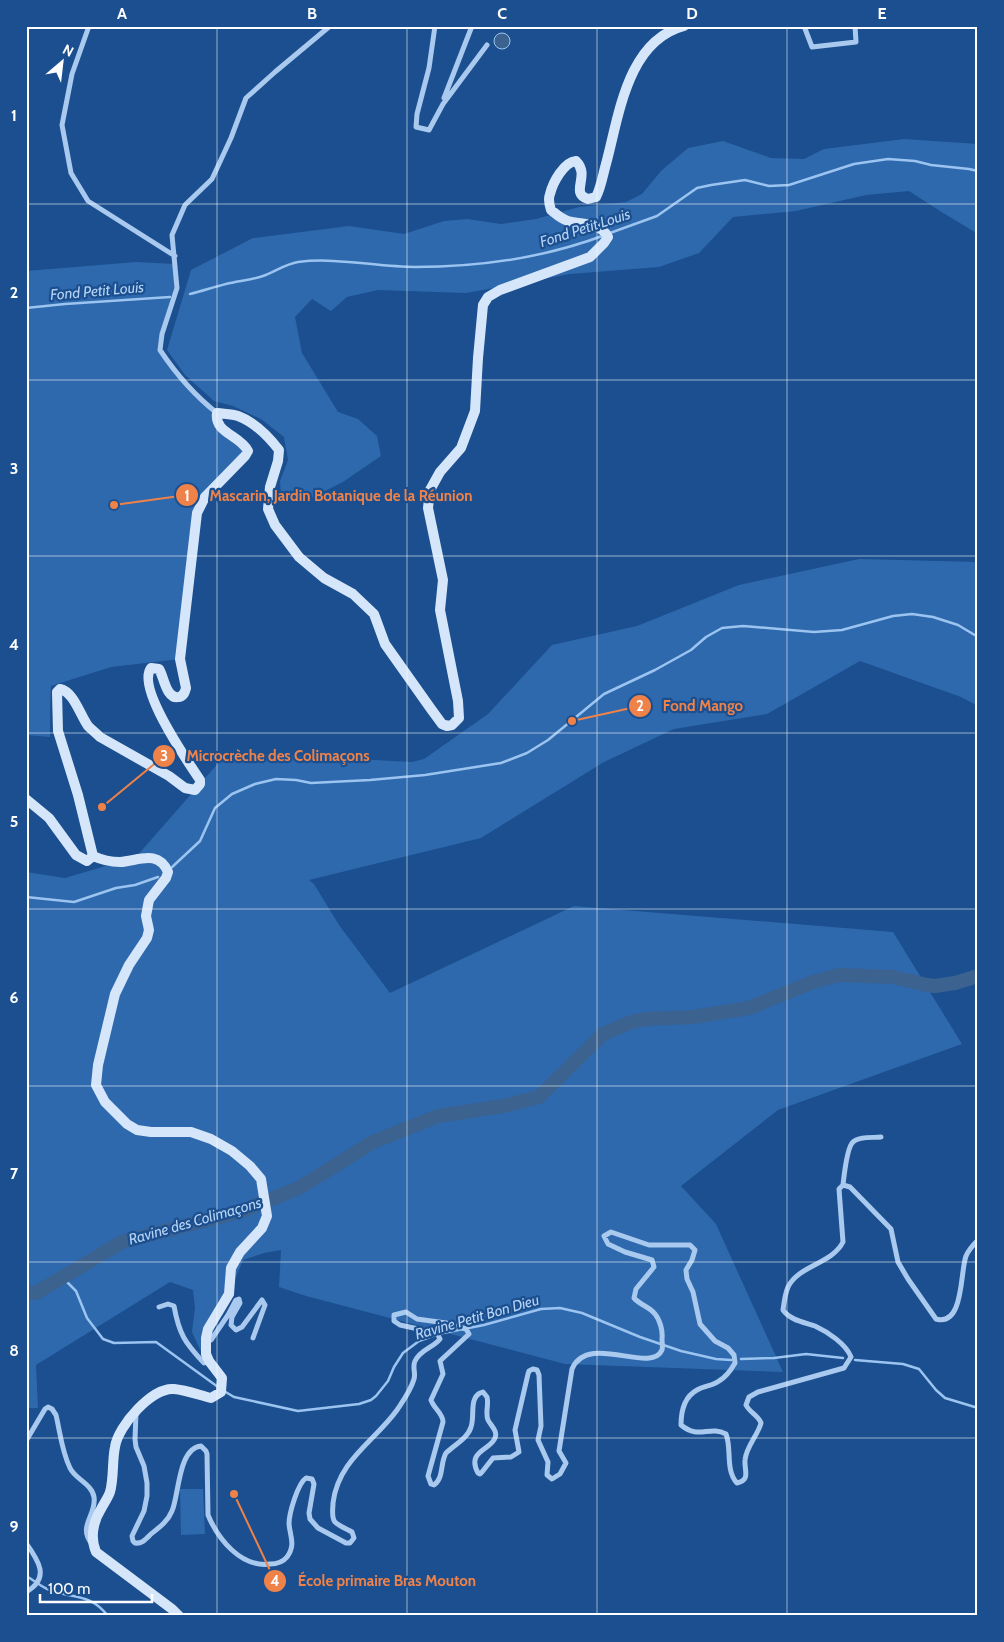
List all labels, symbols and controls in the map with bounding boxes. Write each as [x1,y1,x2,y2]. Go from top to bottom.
text: A [117,4,127,23]
text: B [307,4,317,23]
text: C [497,4,507,23]
text: D [686,4,698,23]
text: E [877,4,887,23]
north arrow [38,38,88,88]
text: N [60,40,77,61]
text: 1 [11,106,17,125]
water label: Fond Petit Louis [537,205,633,251]
water label: Fond Petit Louis [49,278,145,304]
text: 2 [10,283,18,302]
text: 3 [10,459,18,478]
callout: Mascarin, Jardin Botanique de la Réunion [175,480,483,510]
text: 1 [184,487,190,505]
text: Mascarin, Jardin Botanique de la Réunion [210,487,472,505]
text: 4 [9,635,19,654]
callout: Fond Mango [628,691,753,721]
text: 2 [636,697,644,715]
text: Fond Mango [663,697,744,715]
callout: Microcrèche des Colimaçons [151,741,379,771]
text: 3 [160,747,168,765]
text: Microcrèche des Colimaçons [186,747,370,765]
text: 5 [10,812,18,831]
text: 6 [10,988,19,1007]
text: 7 [10,1164,19,1183]
water label: Ravine des Colimaçons [126,1193,264,1249]
water label: Ravine Petit Bon Dieu [413,1291,541,1343]
text: 8 [9,1341,19,1360]
text: 9 [10,1517,19,1536]
callout: École primaire Bras Mouton [263,1566,486,1596]
text: École primaire Bras Mouton [298,1571,476,1590]
scale bar [40,1572,152,1604]
text: 4 [270,1572,280,1590]
text: 100 m [48,1580,90,1598]

